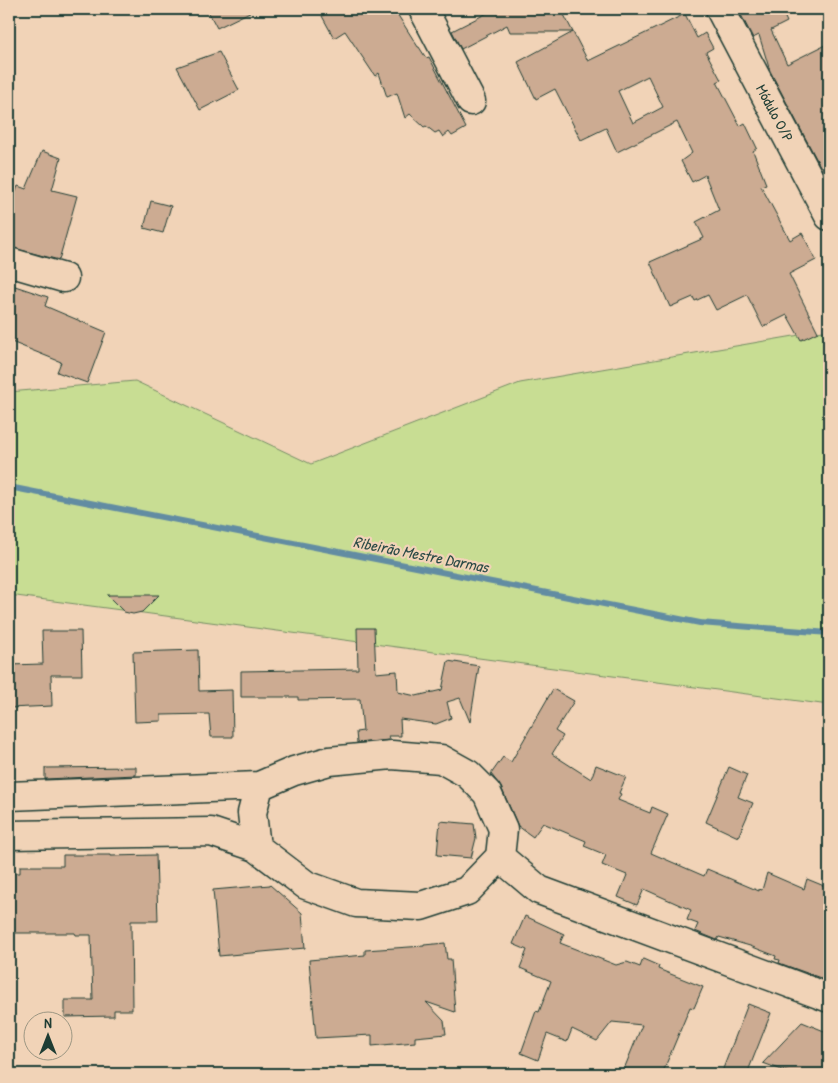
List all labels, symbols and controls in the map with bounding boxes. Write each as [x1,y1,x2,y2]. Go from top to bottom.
street label: Módulo O/P [751,81,799,145]
water label: Ribeirão Mestre Darmas [352,530,492,578]
north arrow [22,1010,72,1060]
text: N [44,1013,52,1032]

